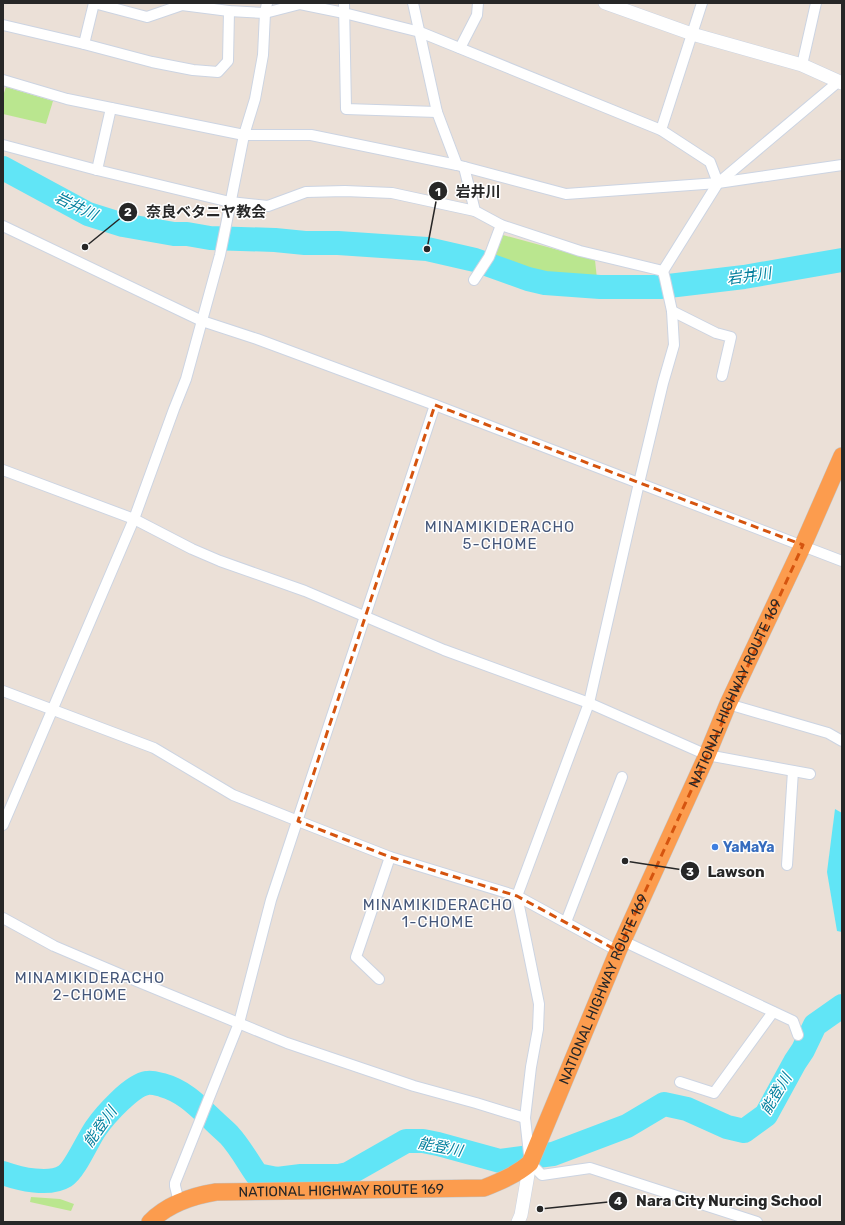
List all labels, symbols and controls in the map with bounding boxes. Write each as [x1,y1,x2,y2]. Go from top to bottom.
callout: 岩井川 [428,178,509,205]
text: 岩井川 [455,183,501,201]
text: 1 [435,185,441,199]
water label: 岩井川 [52,188,102,225]
callout: 奈良ベタニヤ教会 [118,198,274,225]
text: 奈良ベタニヤ教会 [146,203,266,221]
text: 2 [124,205,132,219]
water label: 岩井川 [725,264,775,288]
district label: MINAMIKIDERACHO 5-CHOME [425,518,575,553]
street label: NATIONAL HIGHWAY ROUTE 169 [685,596,785,790]
place label: YaMaYa [723,839,775,856]
marker: YaMaYa [710,842,720,852]
callout: Lawson [680,858,773,885]
text: Lawson [707,863,765,881]
text: 3 [686,865,694,879]
street label: NATIONAL HIGHWAY ROUTE 169 [555,891,651,1087]
district label: MINAMIKIDERACHO 1-CHOME [363,896,513,931]
district label: MINAMIKIDERACHO 2-CHOME [15,969,165,1004]
water label: 能登川 [757,1068,796,1118]
water label: 能登川 [79,1102,122,1150]
water label: 能登川 [416,1134,466,1161]
street label: NATIONAL HIGHWAY ROUTE 169 [238,1180,444,1200]
callout: Nara City Nurcing School [608,1187,830,1214]
text: Nara City Nurcing School [636,1192,822,1210]
text: 4 [614,1194,622,1208]

